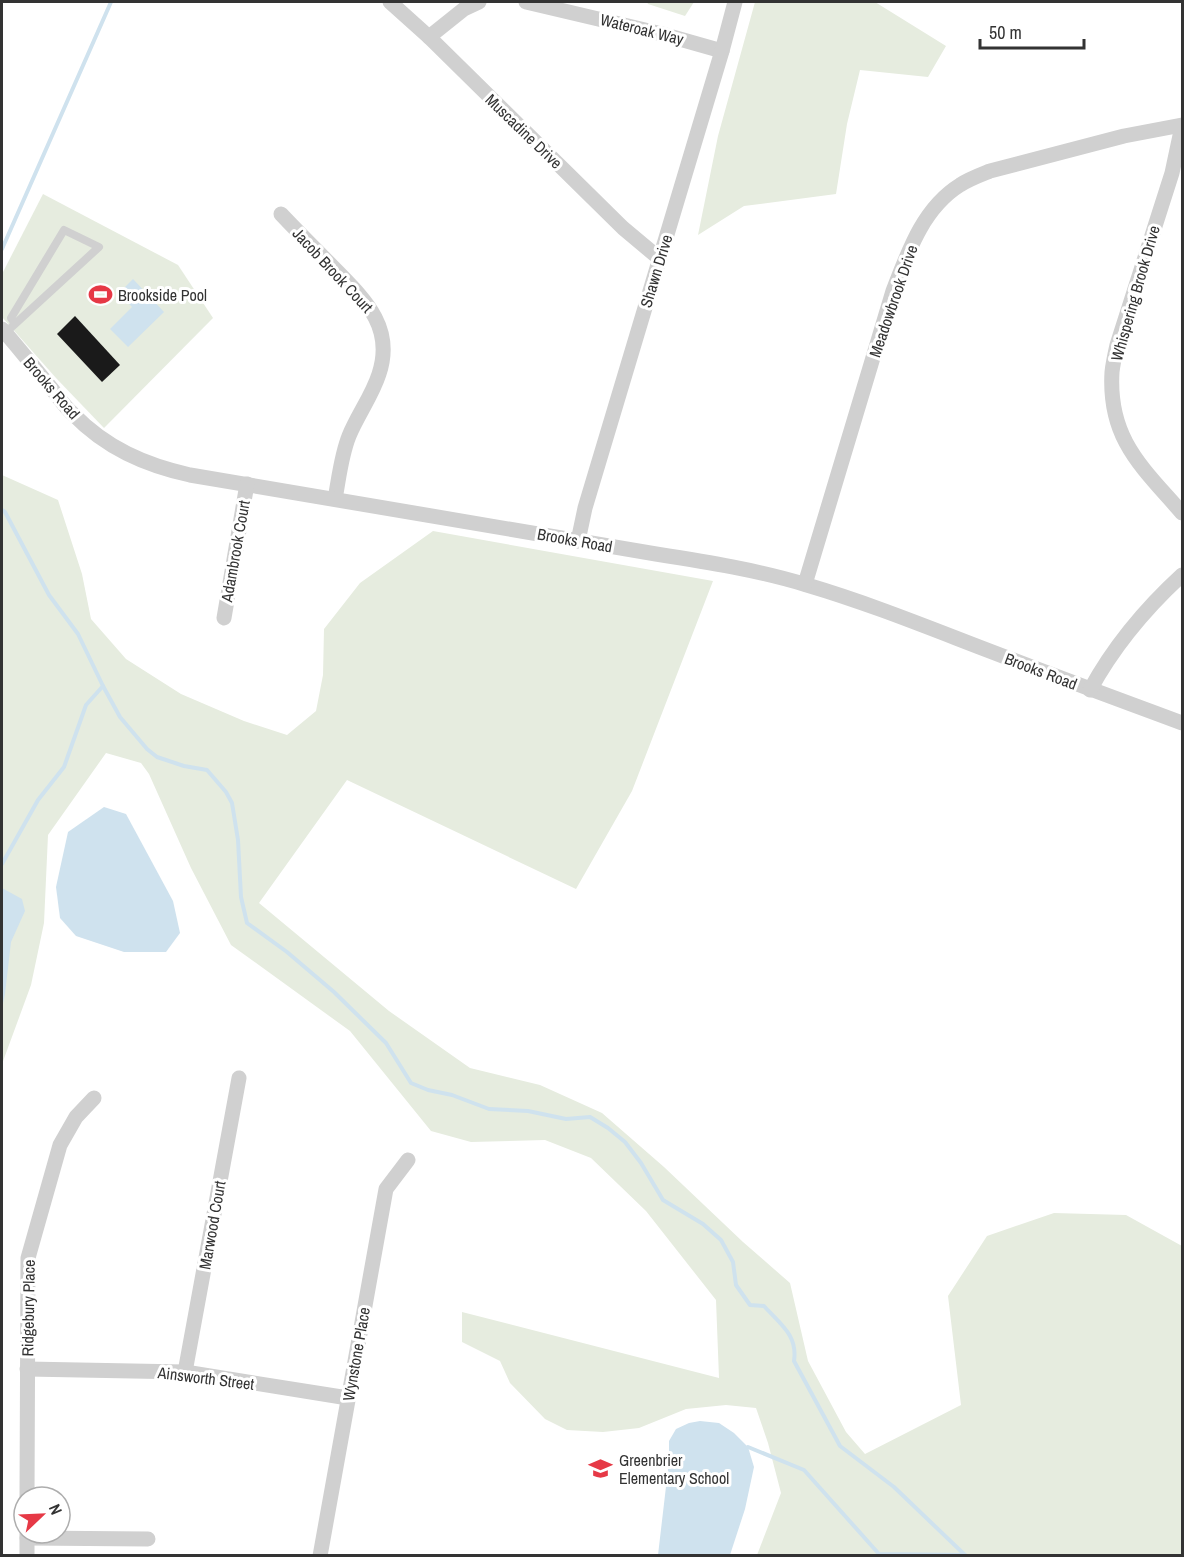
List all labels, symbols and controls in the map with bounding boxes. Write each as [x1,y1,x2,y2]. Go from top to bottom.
street label: Wateroak Way [598,8,686,50]
scale bar [980,12,1084,50]
text: 50 m [989,20,1022,45]
street label: Muscadine Drive [481,89,567,173]
street label: Jacob Brook Court [288,223,378,317]
street label: Whispering Brook Drive [1105,223,1165,363]
street label: Shawn Drive [635,232,677,310]
street label: Meadowbrook Drive [863,242,923,360]
sports icon: Brookside Pool [87,282,113,308]
place label: Brookside Pool [118,284,207,306]
street label: Brooks Road [19,352,85,424]
street label: Adambrook Court [215,498,255,605]
street label: Brooks Road [536,523,614,557]
street label: Brooks Road [1002,647,1080,695]
street label: Marwood Court [193,1179,231,1271]
street label: Ridgebury Place [16,1259,40,1357]
street label: Wynstone Place [337,1305,375,1403]
street label: Ainsworth Street [156,1361,256,1395]
place label: Greenbrier Elementary School [619,1449,729,1489]
school or university icon: Greenbrier Elementary School [588,1456,614,1482]
north arrow [12,1485,72,1545]
text: N [44,1500,68,1518]

